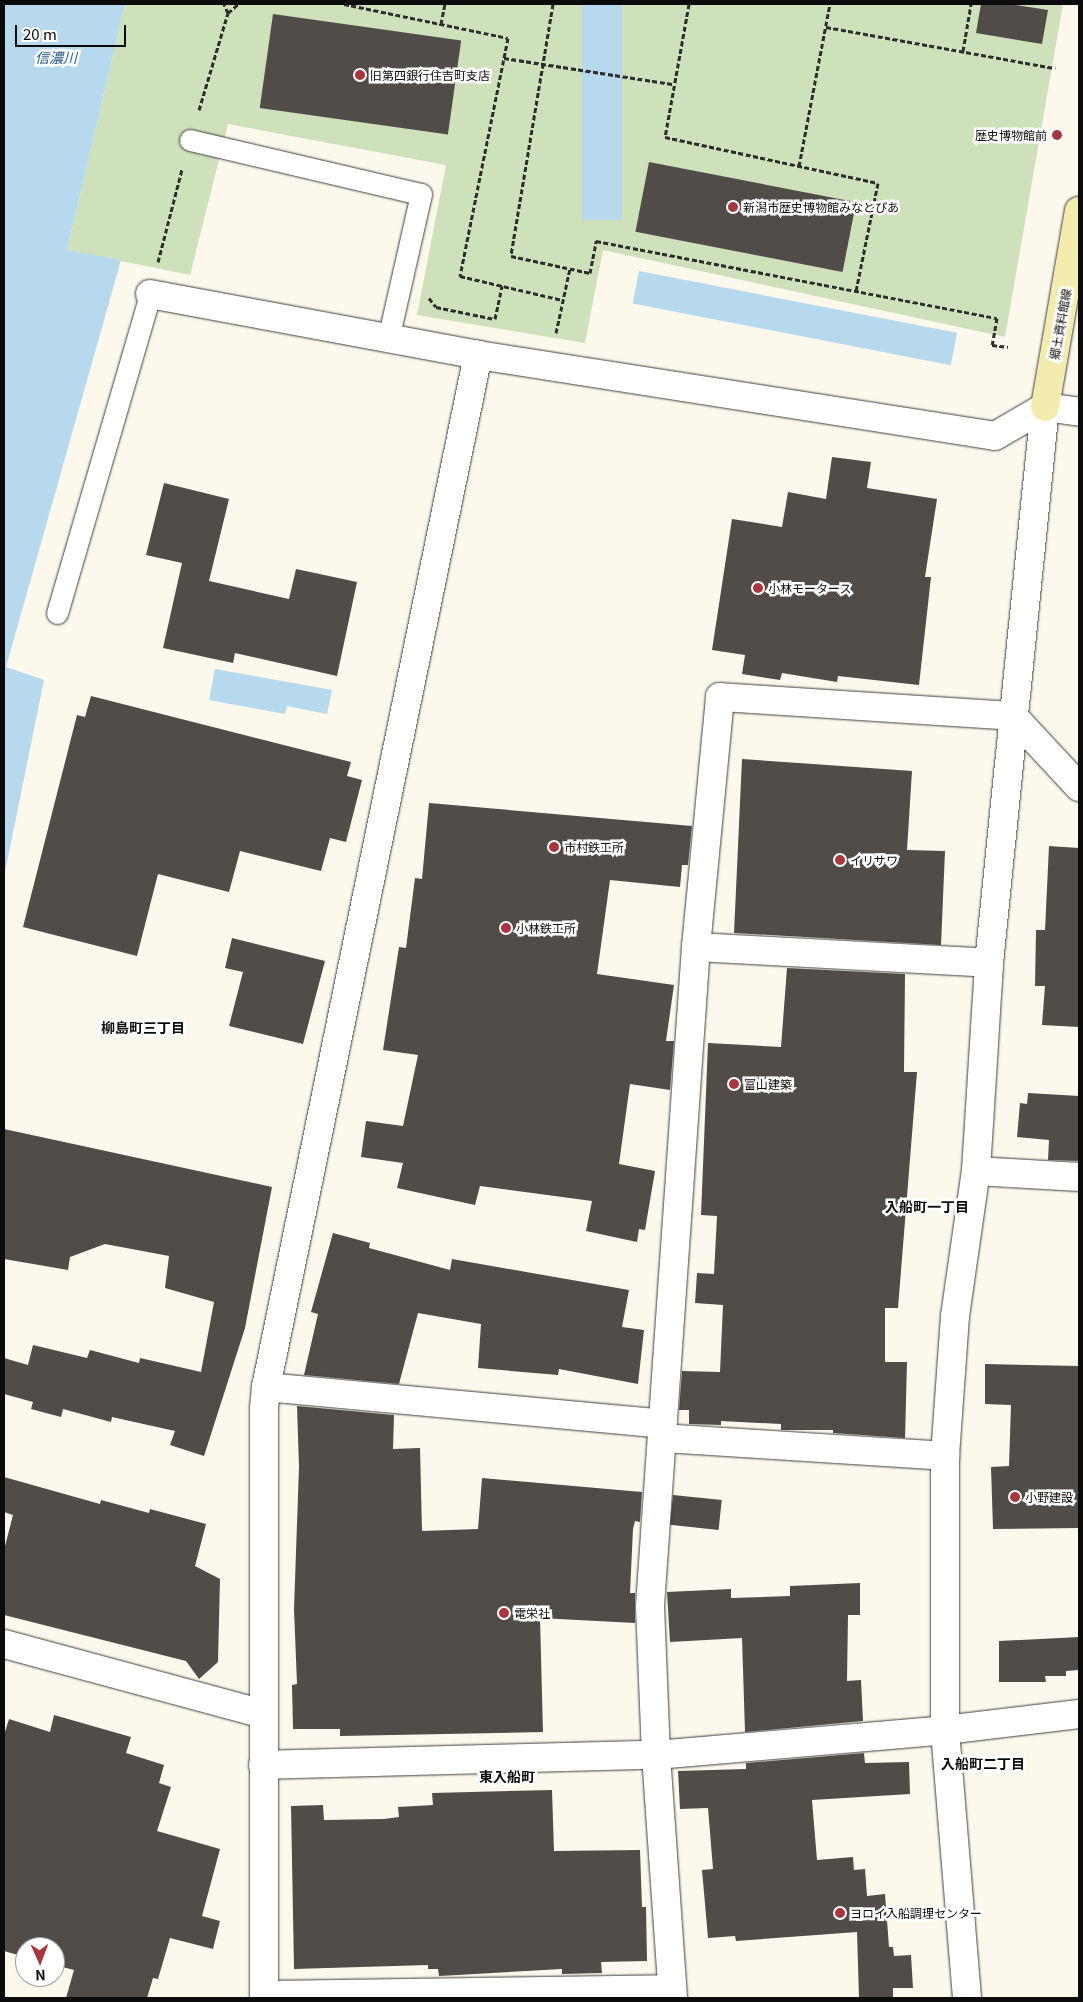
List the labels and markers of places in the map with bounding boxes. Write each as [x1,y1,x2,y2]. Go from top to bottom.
place label: 旧第四銀行住吉町支店 [370,68,490,82]
marker: 旧第四銀行住吉町支店 [354,69,366,81]
place label: 歴史博物館前 [975,128,1047,142]
marker: 歴史博物館前 [1051,129,1063,141]
place label: 新潟市歴史博物館みなとぴあ [743,200,899,214]
marker: 新潟市歴史博物館みなとぴあ [727,201,739,213]
place label: 小林モータース [768,581,852,595]
marker: 小林モータース [752,582,764,594]
place label: 市村鉄工所 [564,840,624,854]
marker: 市村鉄工所 [548,841,560,853]
place label: イリサワ [850,853,898,867]
marker: イリサワ [834,854,846,866]
place label: 小林鉄工所 [516,921,576,935]
marker: 小林鉄工所 [500,922,512,934]
place label: 富山建築 [744,1077,792,1091]
marker: 富山建築 [728,1078,740,1090]
place label: 小野建設 [1025,1490,1073,1504]
marker: 小野建設 [1009,1491,1021,1503]
place label: 電栄社 [514,1606,550,1620]
marker: 電栄社 [498,1607,510,1619]
place label: ヨロイ入船調理センター [850,1906,982,1920]
marker: ヨロイ入船調理センター [834,1907,846,1919]

